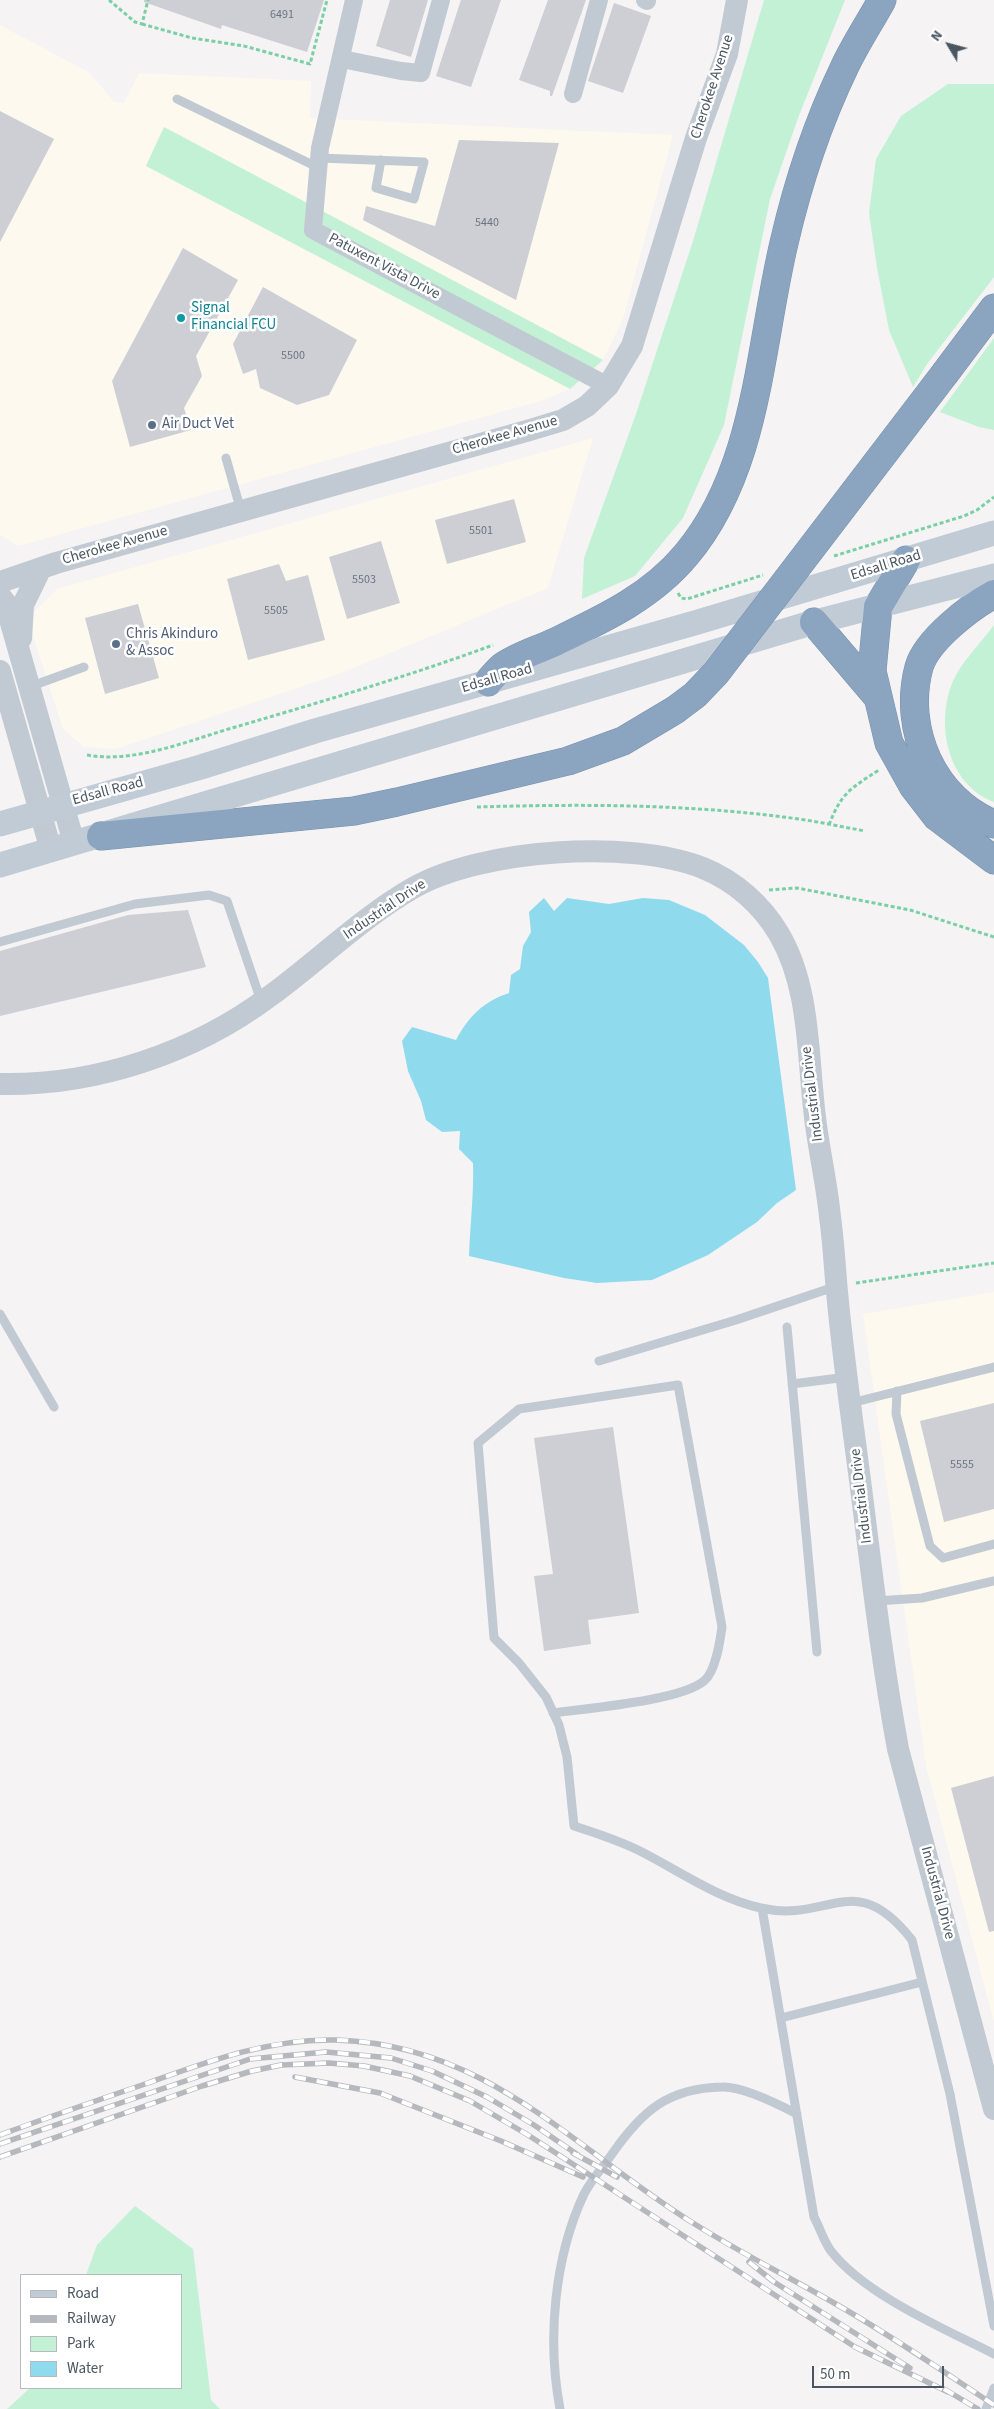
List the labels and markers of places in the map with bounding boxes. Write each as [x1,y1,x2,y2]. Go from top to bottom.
place label: Signal Financial FCU [191,300,276,335]
marker: Signal Financial FCU [175,312,187,324]
place label: Air Duct Vet [162,416,234,434]
marker: Air Duct Vet [146,419,158,431]
place label: Chris Akinduro & Assoc [126,626,218,661]
marker: Chris Akinduro & Assoc [110,638,122,650]

